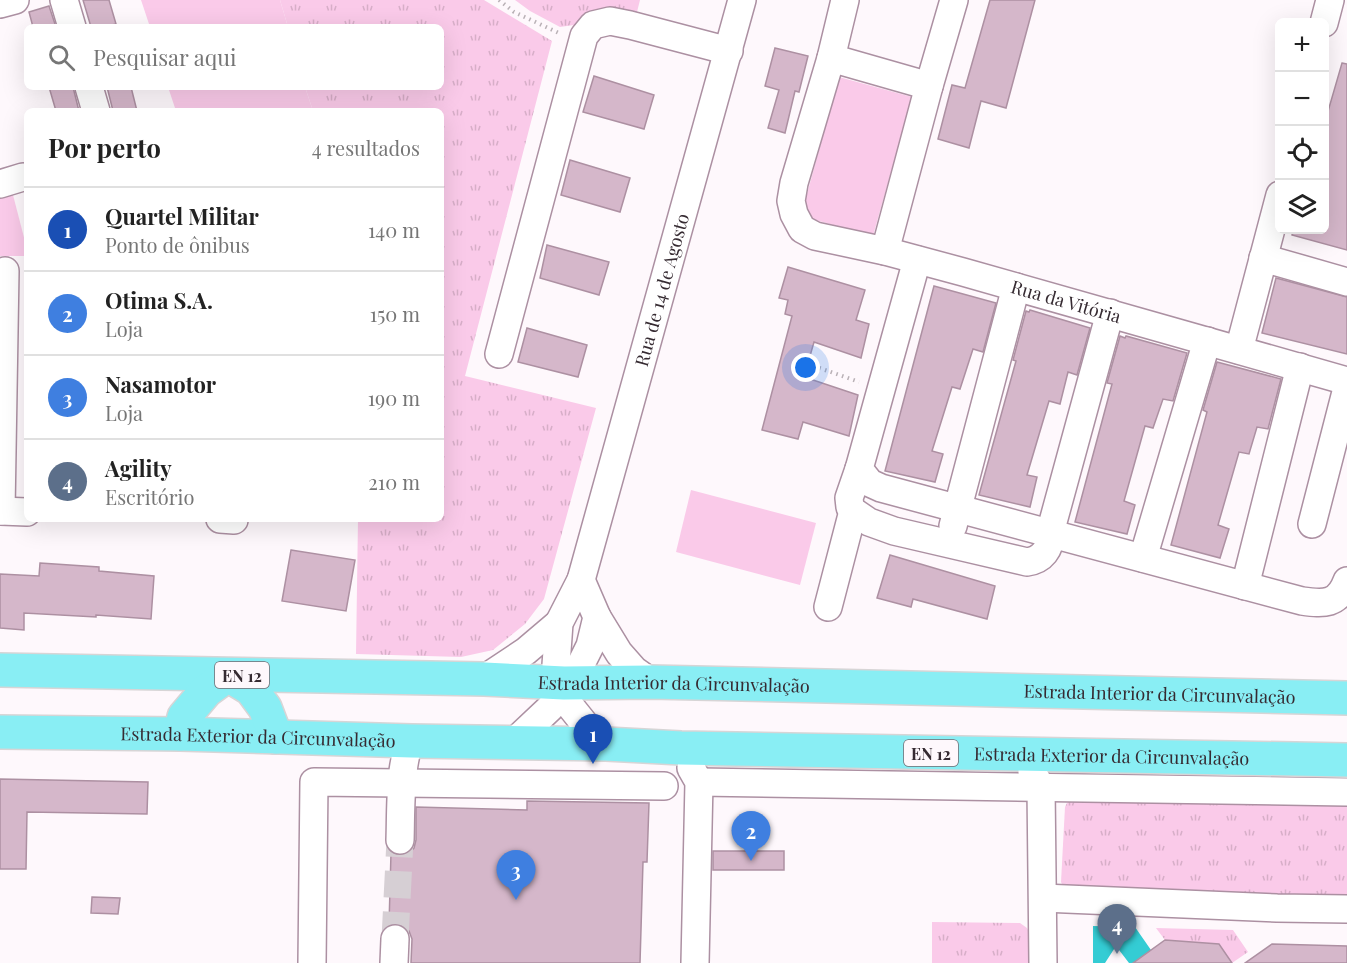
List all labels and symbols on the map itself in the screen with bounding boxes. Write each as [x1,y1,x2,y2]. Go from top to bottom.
street label: Rua de 14 de Agosto [629,210,694,369]
street label: Rua da Vitória [1008,274,1124,328]
your location [791,353,820,382]
road number: EN 12 [215,662,269,688]
street label: Estrada Interior da Circunvalação [537,670,810,698]
street label: Estrada Interior da Circunvalação [1023,679,1296,709]
pin: 1 [574,714,612,764]
street label: Estrada Exterior da Circunvalação [120,721,396,753]
road number: EN 12 [904,740,958,766]
street label: Estrada Exterior da Circunvalação [974,741,1250,770]
pin: 2 [732,812,771,861]
pin: 3 [496,850,536,900]
pin: 4 [1098,904,1136,954]

